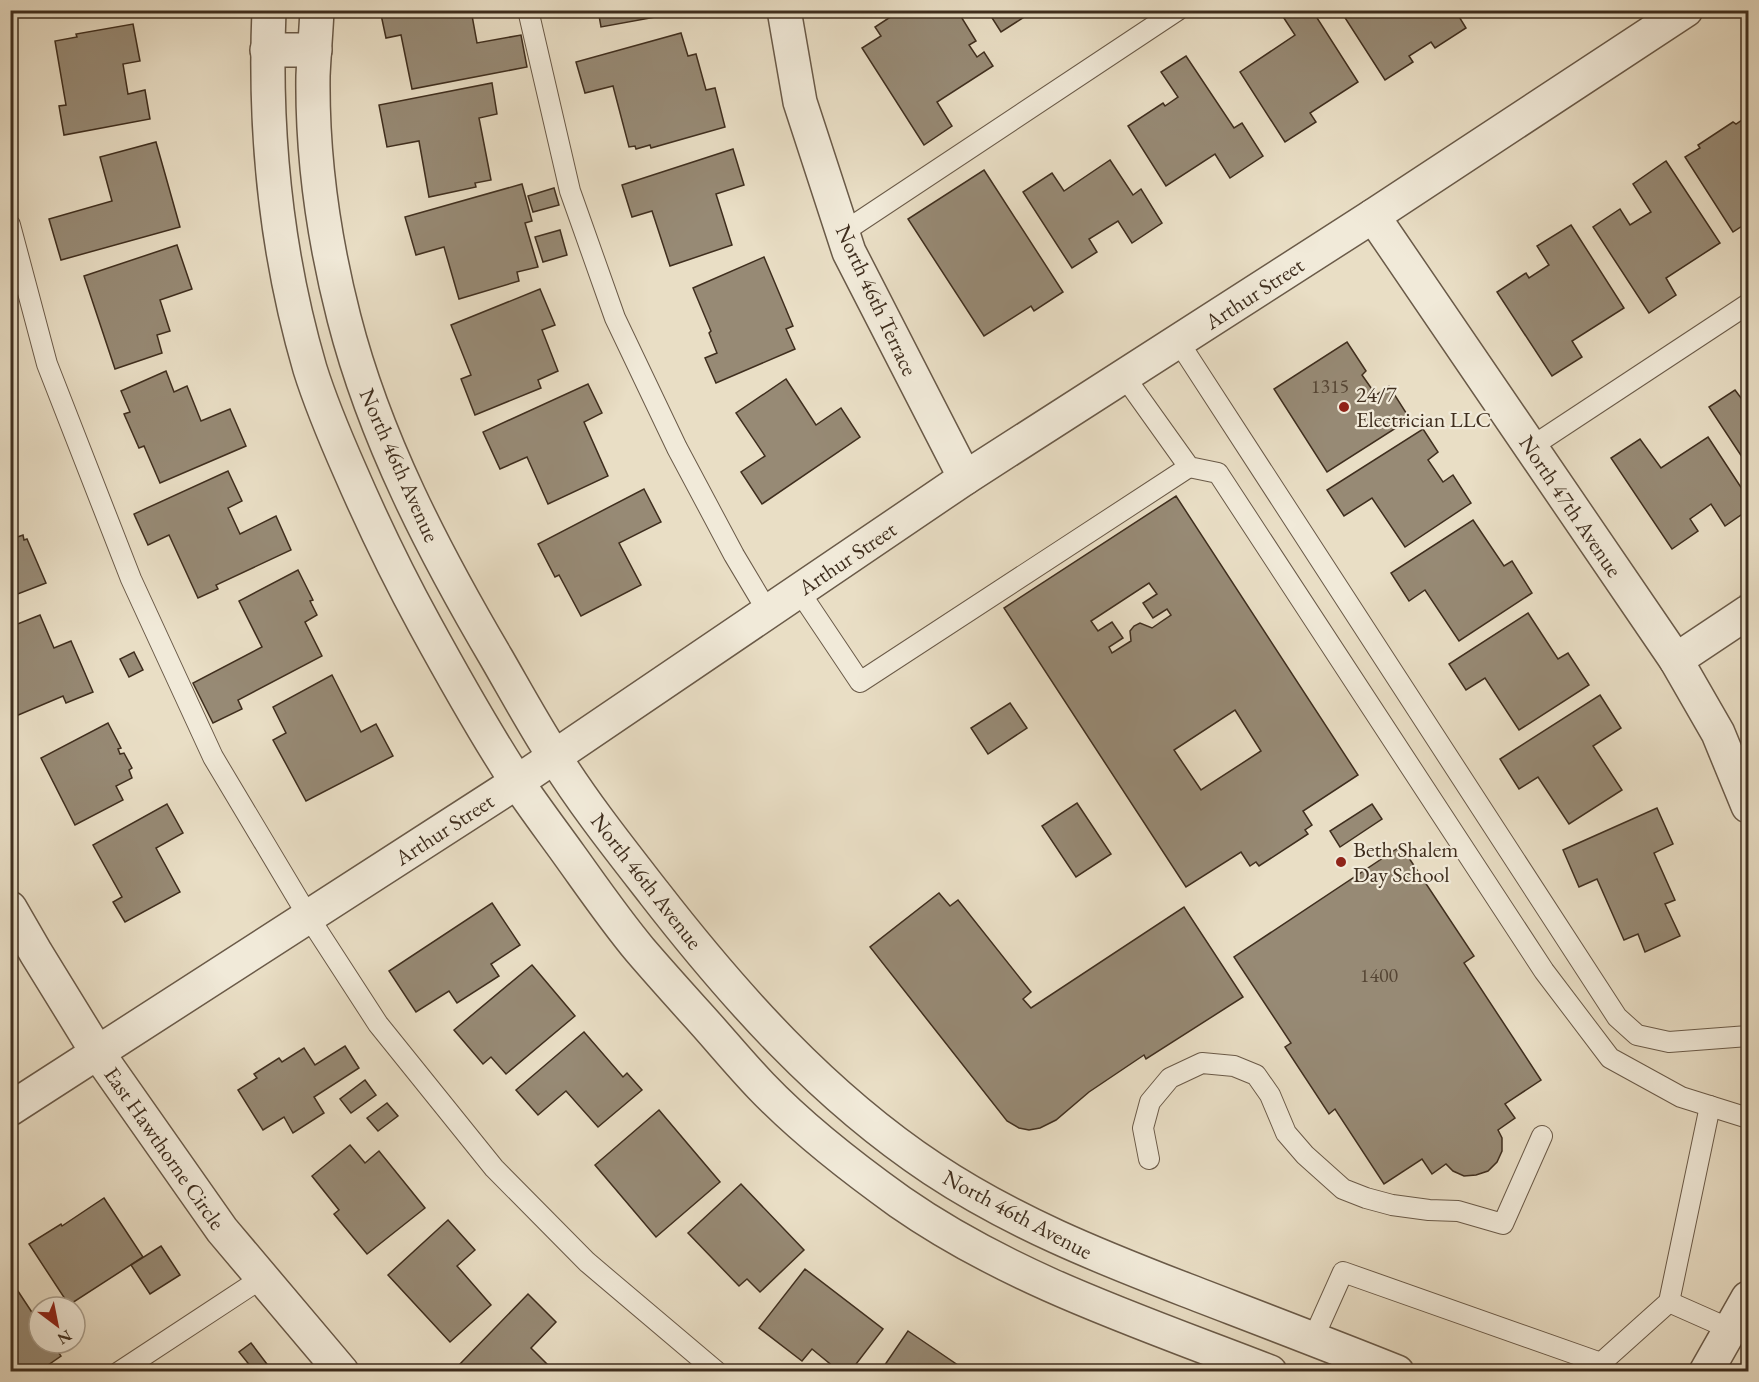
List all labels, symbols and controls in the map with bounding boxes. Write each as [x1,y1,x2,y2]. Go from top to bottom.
street label: North 46th Terrace [829,220,924,381]
street label: Arthur Street [1198,251,1309,337]
house number: 1315 [1311,373,1349,399]
place label: 24/7 Electrician LLC [1356,380,1491,434]
street label: North 46th Avenue [353,384,447,547]
marker: 24/7 Electrician LLC [1337,400,1351,414]
street label: North 47th Avenue [1512,430,1629,583]
street label: Arthur Street [792,515,902,602]
street label: Arthur Street [388,787,499,873]
street label: North 46th Avenue [584,807,709,956]
place label: Beth Shalem Day School [1353,835,1458,889]
marker: Beth Shalem Day School [1334,855,1348,869]
house number: 1400 [1360,962,1399,988]
street label: East Hawthorne Circle [97,1061,232,1236]
street label: North 46th Avenue [938,1163,1098,1266]
north arrow [27,1295,87,1355]
text: N [54,1325,76,1350]

